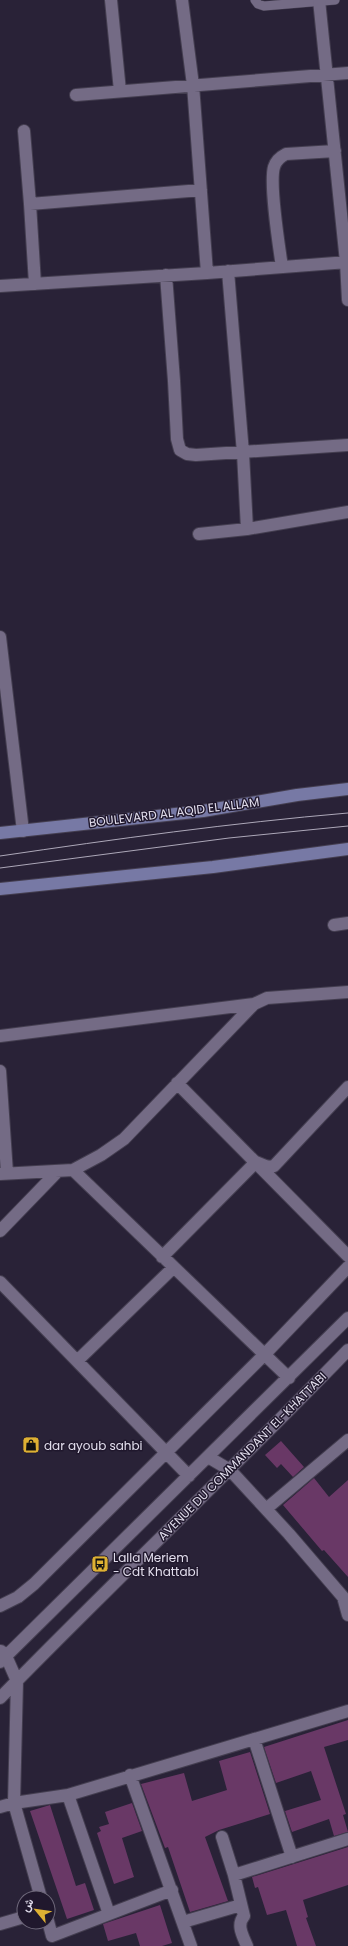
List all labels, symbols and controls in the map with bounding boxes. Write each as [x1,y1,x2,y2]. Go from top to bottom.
street label: BOULEVARD AL AQID EL ALLAM [88,793,260,831]
street label: AVENUE DU COMMANDANT EL-KHATTABI [154,1368,330,1544]
shop icon: dar ayoub sahbi [21,1435,41,1455]
place label: dar ayoub sahbi [44,1437,143,1454]
place label: Lalla Meriem - Cdt Khattabi [113,1549,199,1580]
bus stop icon: Lalla Meriem - Cdt Khattabi [90,1554,110,1574]
north arrow [16,1890,56,1930]
text: ش [17,1895,37,1915]

